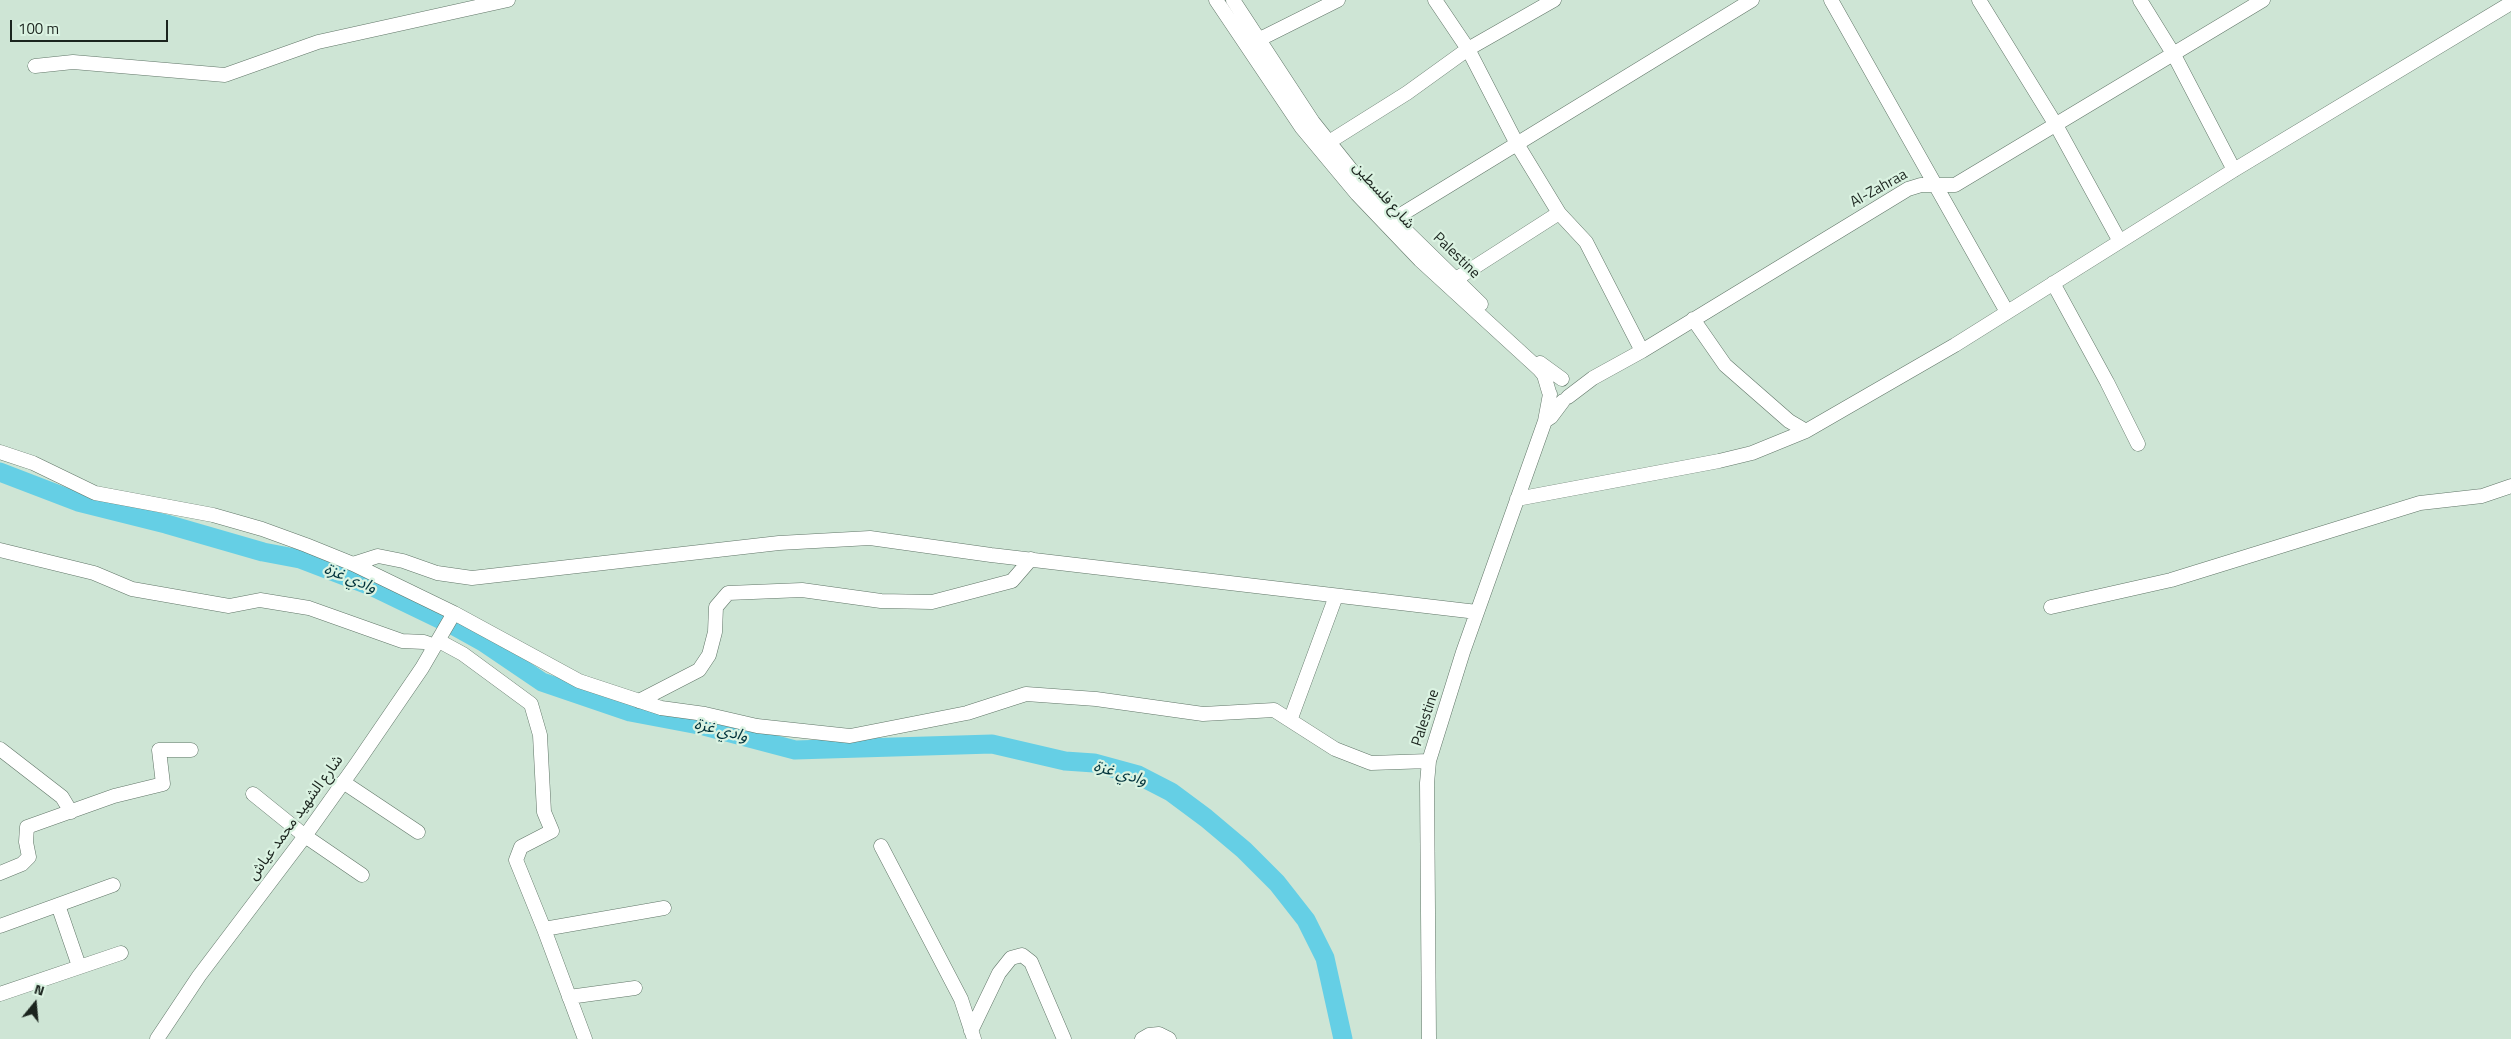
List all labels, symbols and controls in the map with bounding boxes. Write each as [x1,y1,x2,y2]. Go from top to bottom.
scale bar [12,10,170,42]
text: 100 m [18,17,59,40]
street label: شارع فلسطين [1348,159,1418,233]
street label: Al-Zahraa [1847,166,1911,212]
street label: Palestine [1429,229,1483,283]
water label: وادي غزة [321,560,379,598]
street label: Palestine [1408,687,1444,749]
water label: وادي غزة [692,715,750,747]
street label: شارع الشهيد محمد عياش [245,752,347,884]
water label: وادي غزة [1091,757,1149,791]
text: N [32,978,47,1001]
north arrow [10,979,60,1029]

